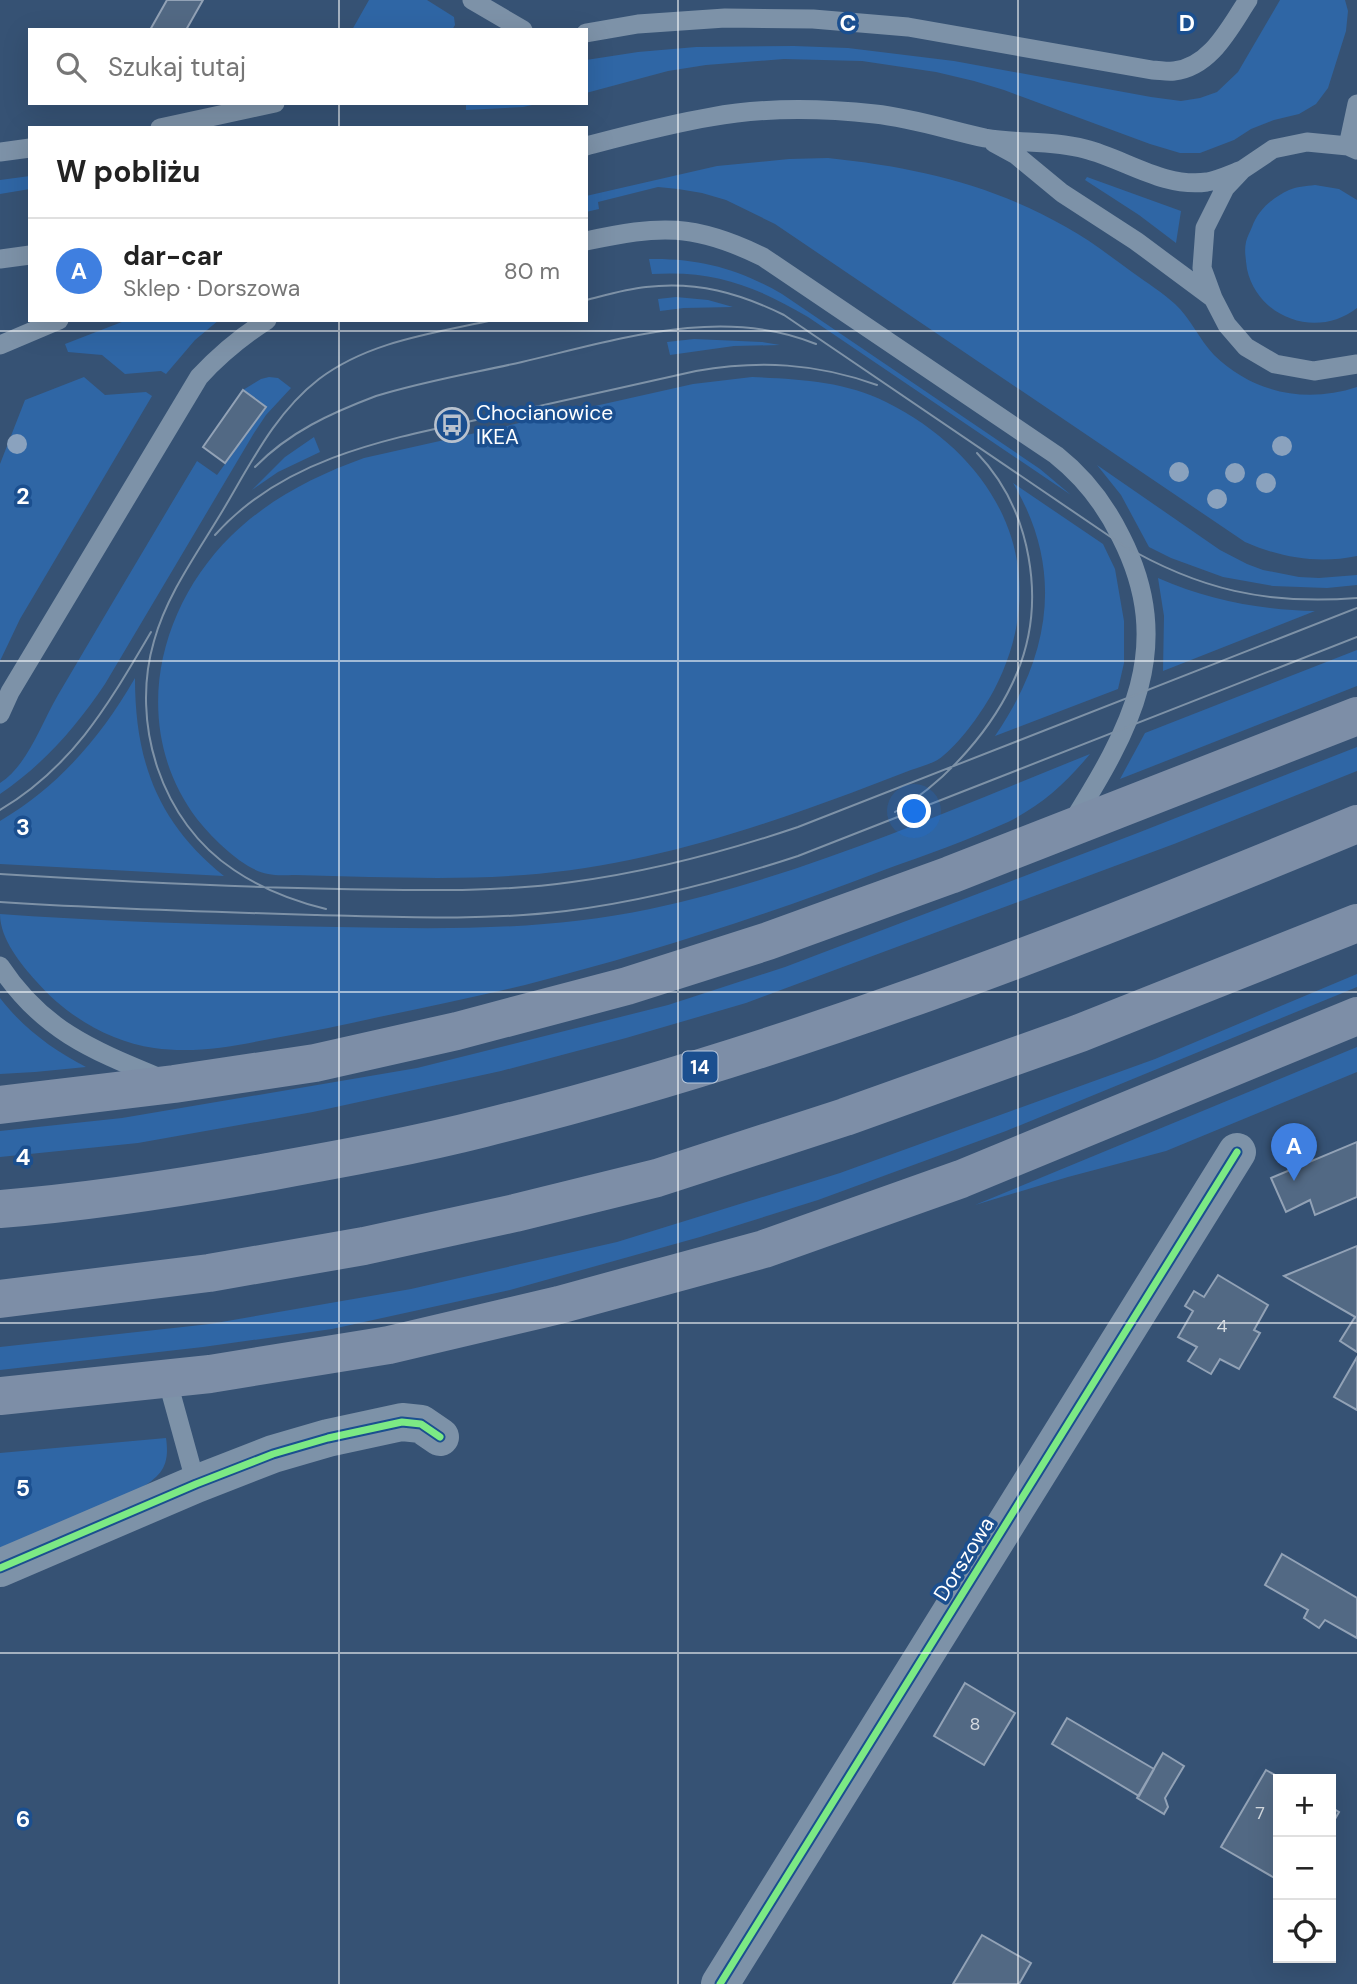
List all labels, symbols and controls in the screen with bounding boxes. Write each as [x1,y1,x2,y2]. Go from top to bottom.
text: C [840,8,856,38]
text: D [1179,8,1195,38]
search box [28,28,588,105]
icon: search [52,48,90,86]
text: Szukaj tutaj [108,50,246,84]
text: W pobliżu [56,152,201,191]
text: dar-car [123,239,223,273]
text: A [71,256,87,286]
text: 80 m [504,256,560,286]
text: Sklep · Dorszowa [123,273,300,303]
place label: Chocianowice IKEA [476,399,613,451]
bus stop icon: Chocianowice IKEA [433,406,471,444]
text: 2 [16,481,30,511]
your location [897,794,931,828]
text: 3 [16,812,30,842]
road number: 14 [682,1051,718,1082]
pin: A [1271,1123,1317,1181]
text: 4 [16,1142,31,1172]
house number: 4 [1217,1314,1228,1338]
text: 5 [16,1473,30,1503]
street label: Dorszowa [927,1512,1001,1606]
house number: 8 [970,1712,980,1736]
map controls [1273,1774,1336,1963]
button: + [1273,1774,1336,1837]
house number: 7 [1255,1801,1265,1825]
text: 6 [16,1804,30,1834]
button: − [1273,1837,1336,1900]
button: locate [1273,1900,1336,1963]

